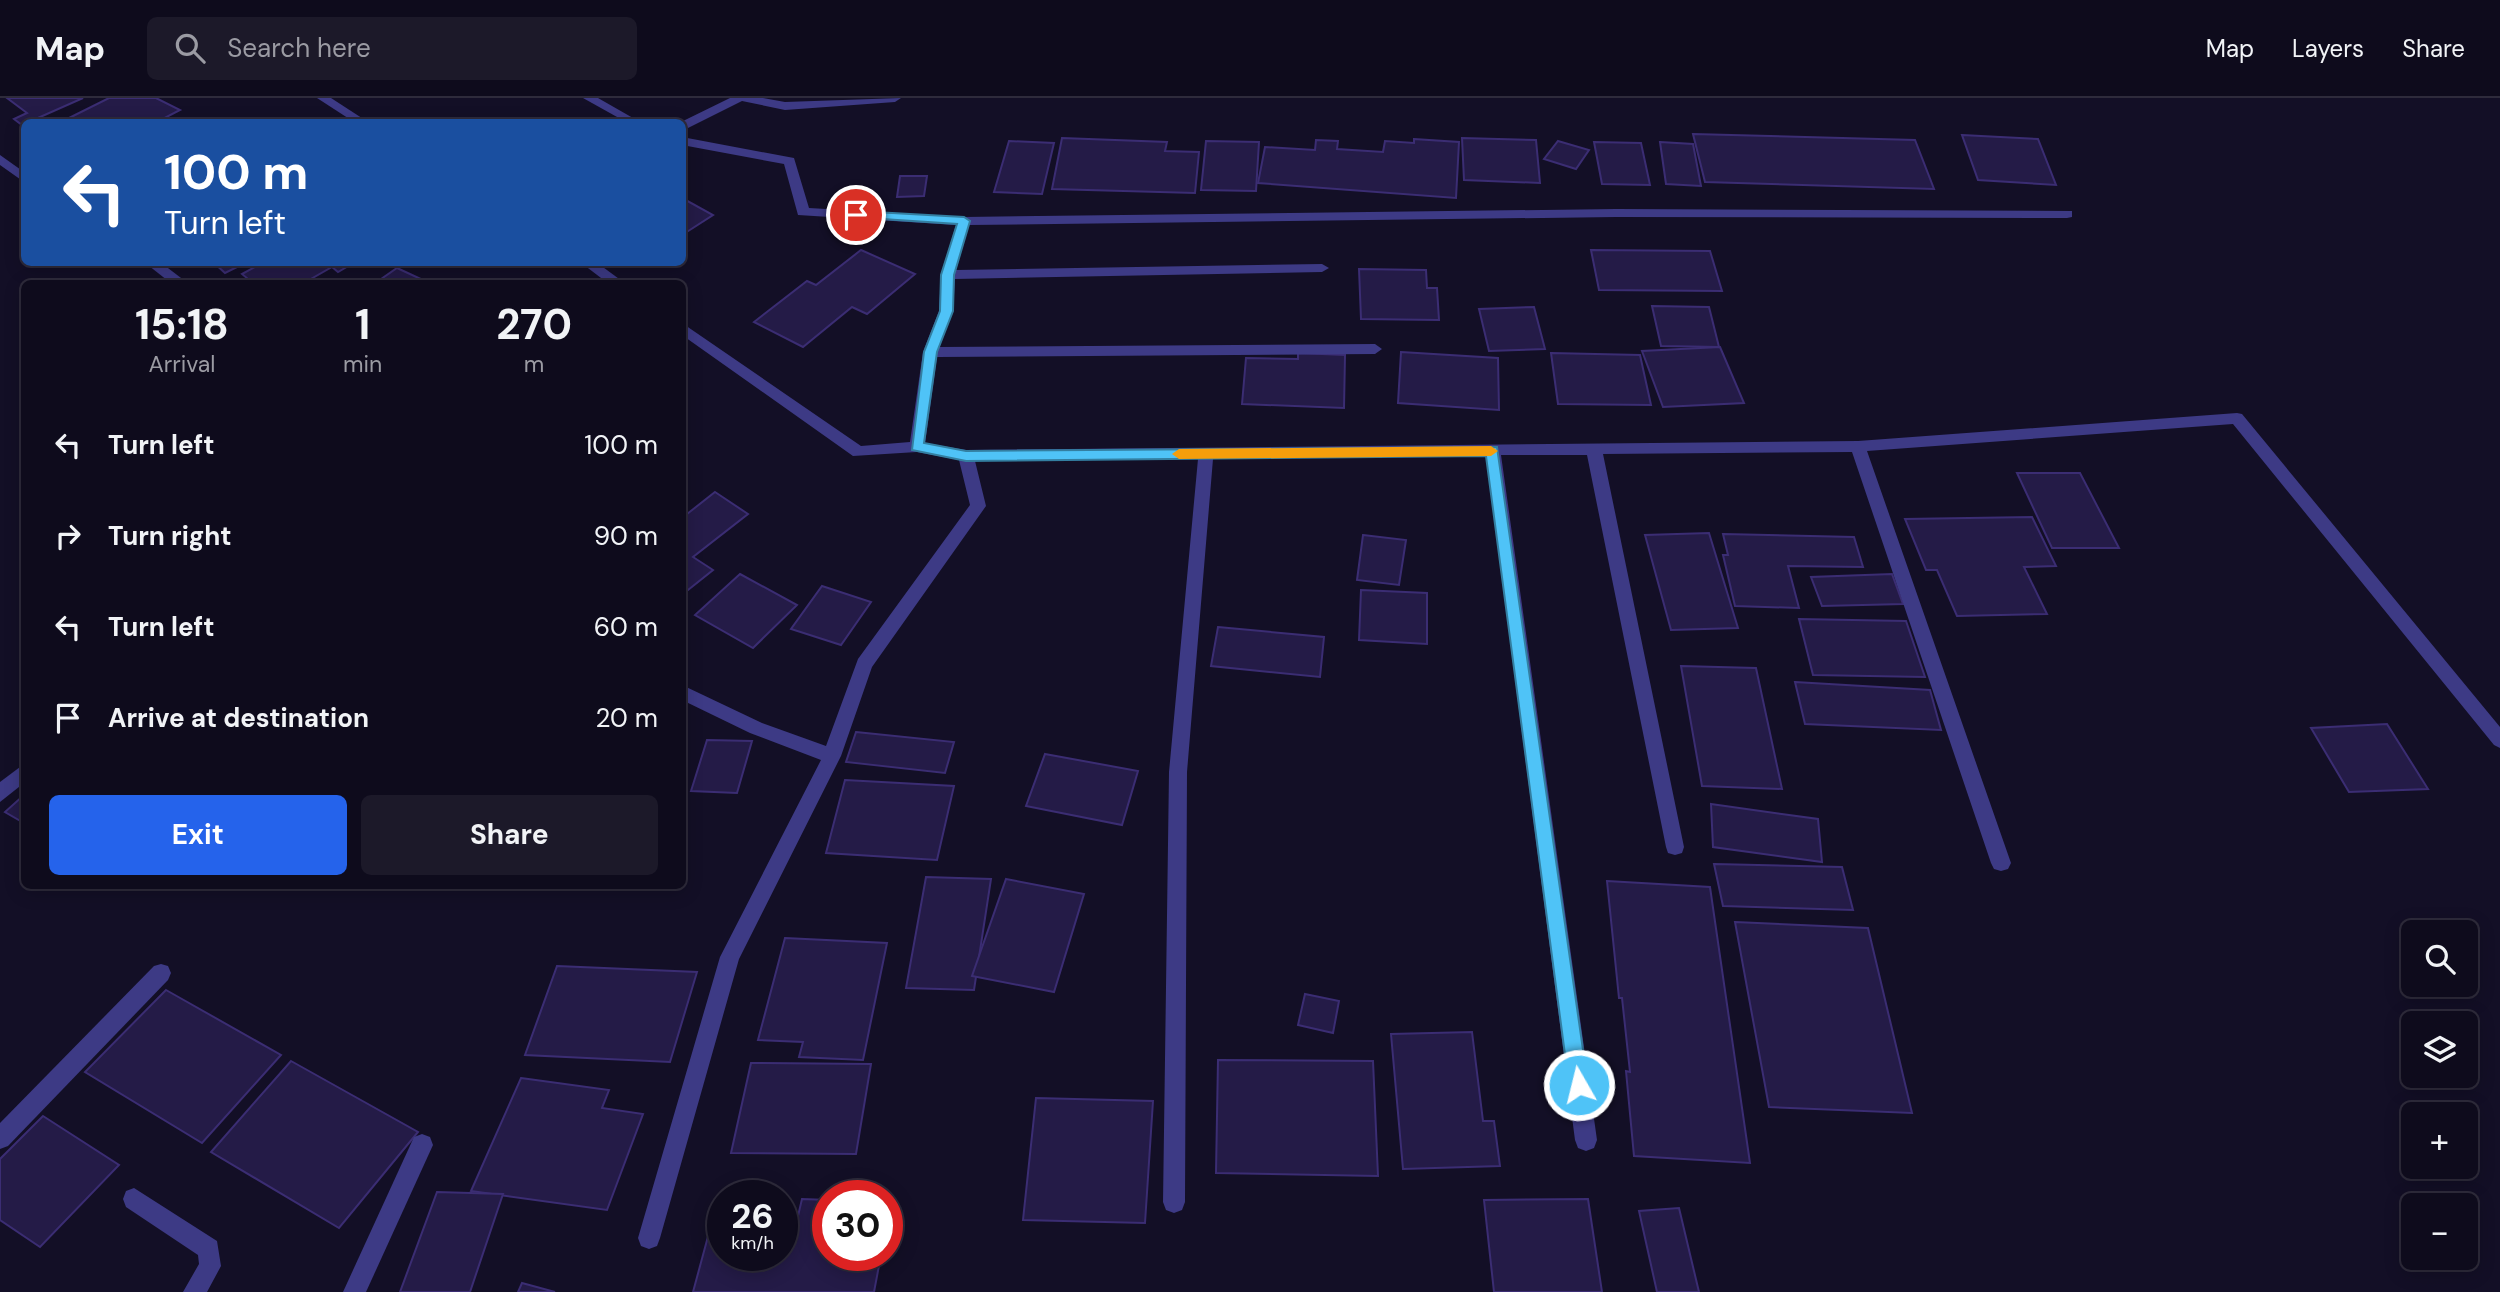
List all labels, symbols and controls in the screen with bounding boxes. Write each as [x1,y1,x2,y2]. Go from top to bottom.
search box [147,17,637,80]
text: Map [35,27,105,70]
icon: search [171,29,209,67]
text: Search here [227,31,371,65]
text: Map [2206,33,2254,64]
text: Layers [2292,33,2364,64]
text: Share [2402,33,2465,64]
text: 100 m [164,140,308,204]
icon: left [49,147,140,238]
pin [826,185,886,245]
icon: arrive [837,196,875,234]
text: Turn left [164,202,286,244]
text: 15:18 [135,297,229,352]
text: 1 [355,297,370,352]
text: 270 [496,297,572,352]
text: Arrival [148,349,215,379]
text: min [343,349,382,379]
text: m [524,349,544,379]
icon: left [49,426,87,464]
text: Turn left [108,428,215,462]
text: 100 m [584,428,658,462]
icon: right [49,517,87,555]
text: Turn right [108,519,232,553]
text: 90 m [594,519,658,553]
icon: left [49,608,87,646]
text: Turn left [108,610,215,644]
text: 60 m [594,610,658,644]
icon: arrive [49,699,87,737]
text: Arrive at destination [108,701,369,735]
text: 20 m [595,701,658,735]
button: Exit [49,795,347,875]
button: Share [361,795,658,875]
map controls [2401,920,2478,1270]
button: search [2401,920,2478,997]
button: layers [2401,1011,2478,1088]
position arrow [1542,1048,1616,1122]
button: + [2401,1102,2478,1179]
speed limit sign: 30 [812,1180,903,1271]
text: 26 [731,1193,774,1239]
button: − [2401,1193,2478,1270]
text: km/h [731,1231,774,1255]

